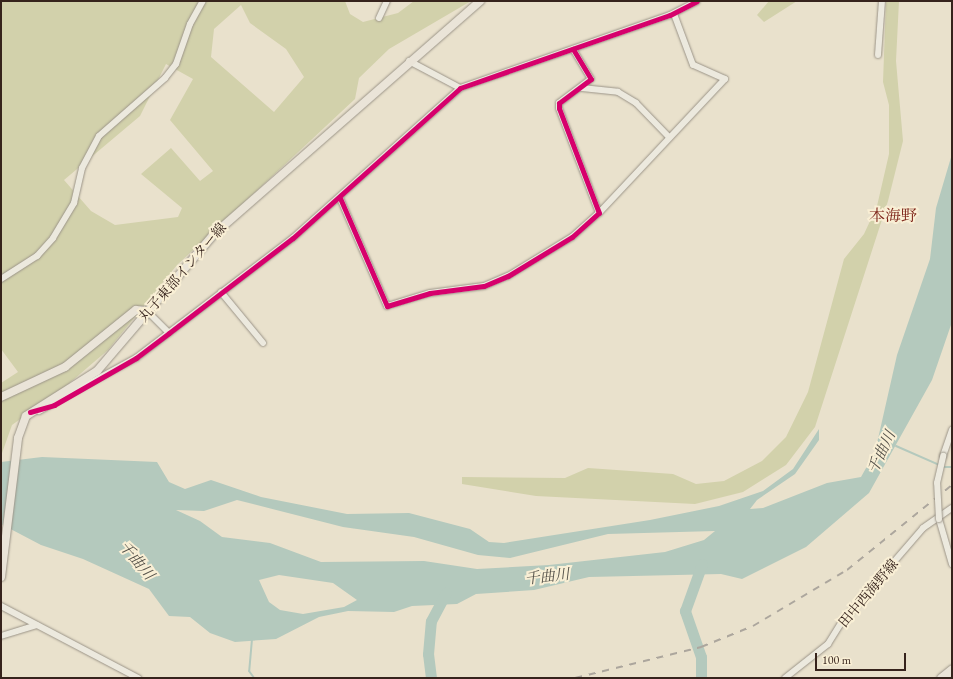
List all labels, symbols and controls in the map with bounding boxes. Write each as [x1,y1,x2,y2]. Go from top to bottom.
district label: 本海野 [869,206,917,226]
street label: 丸子東部インター線 [134,219,230,325]
water label: 千曲川 [863,428,899,476]
water label: 千曲川 [116,537,158,583]
street label: 田中西海野線 [835,555,901,631]
water label: 千曲川 [524,564,570,588]
scale bar [817,645,908,671]
text: 100 m [822,652,851,668]

